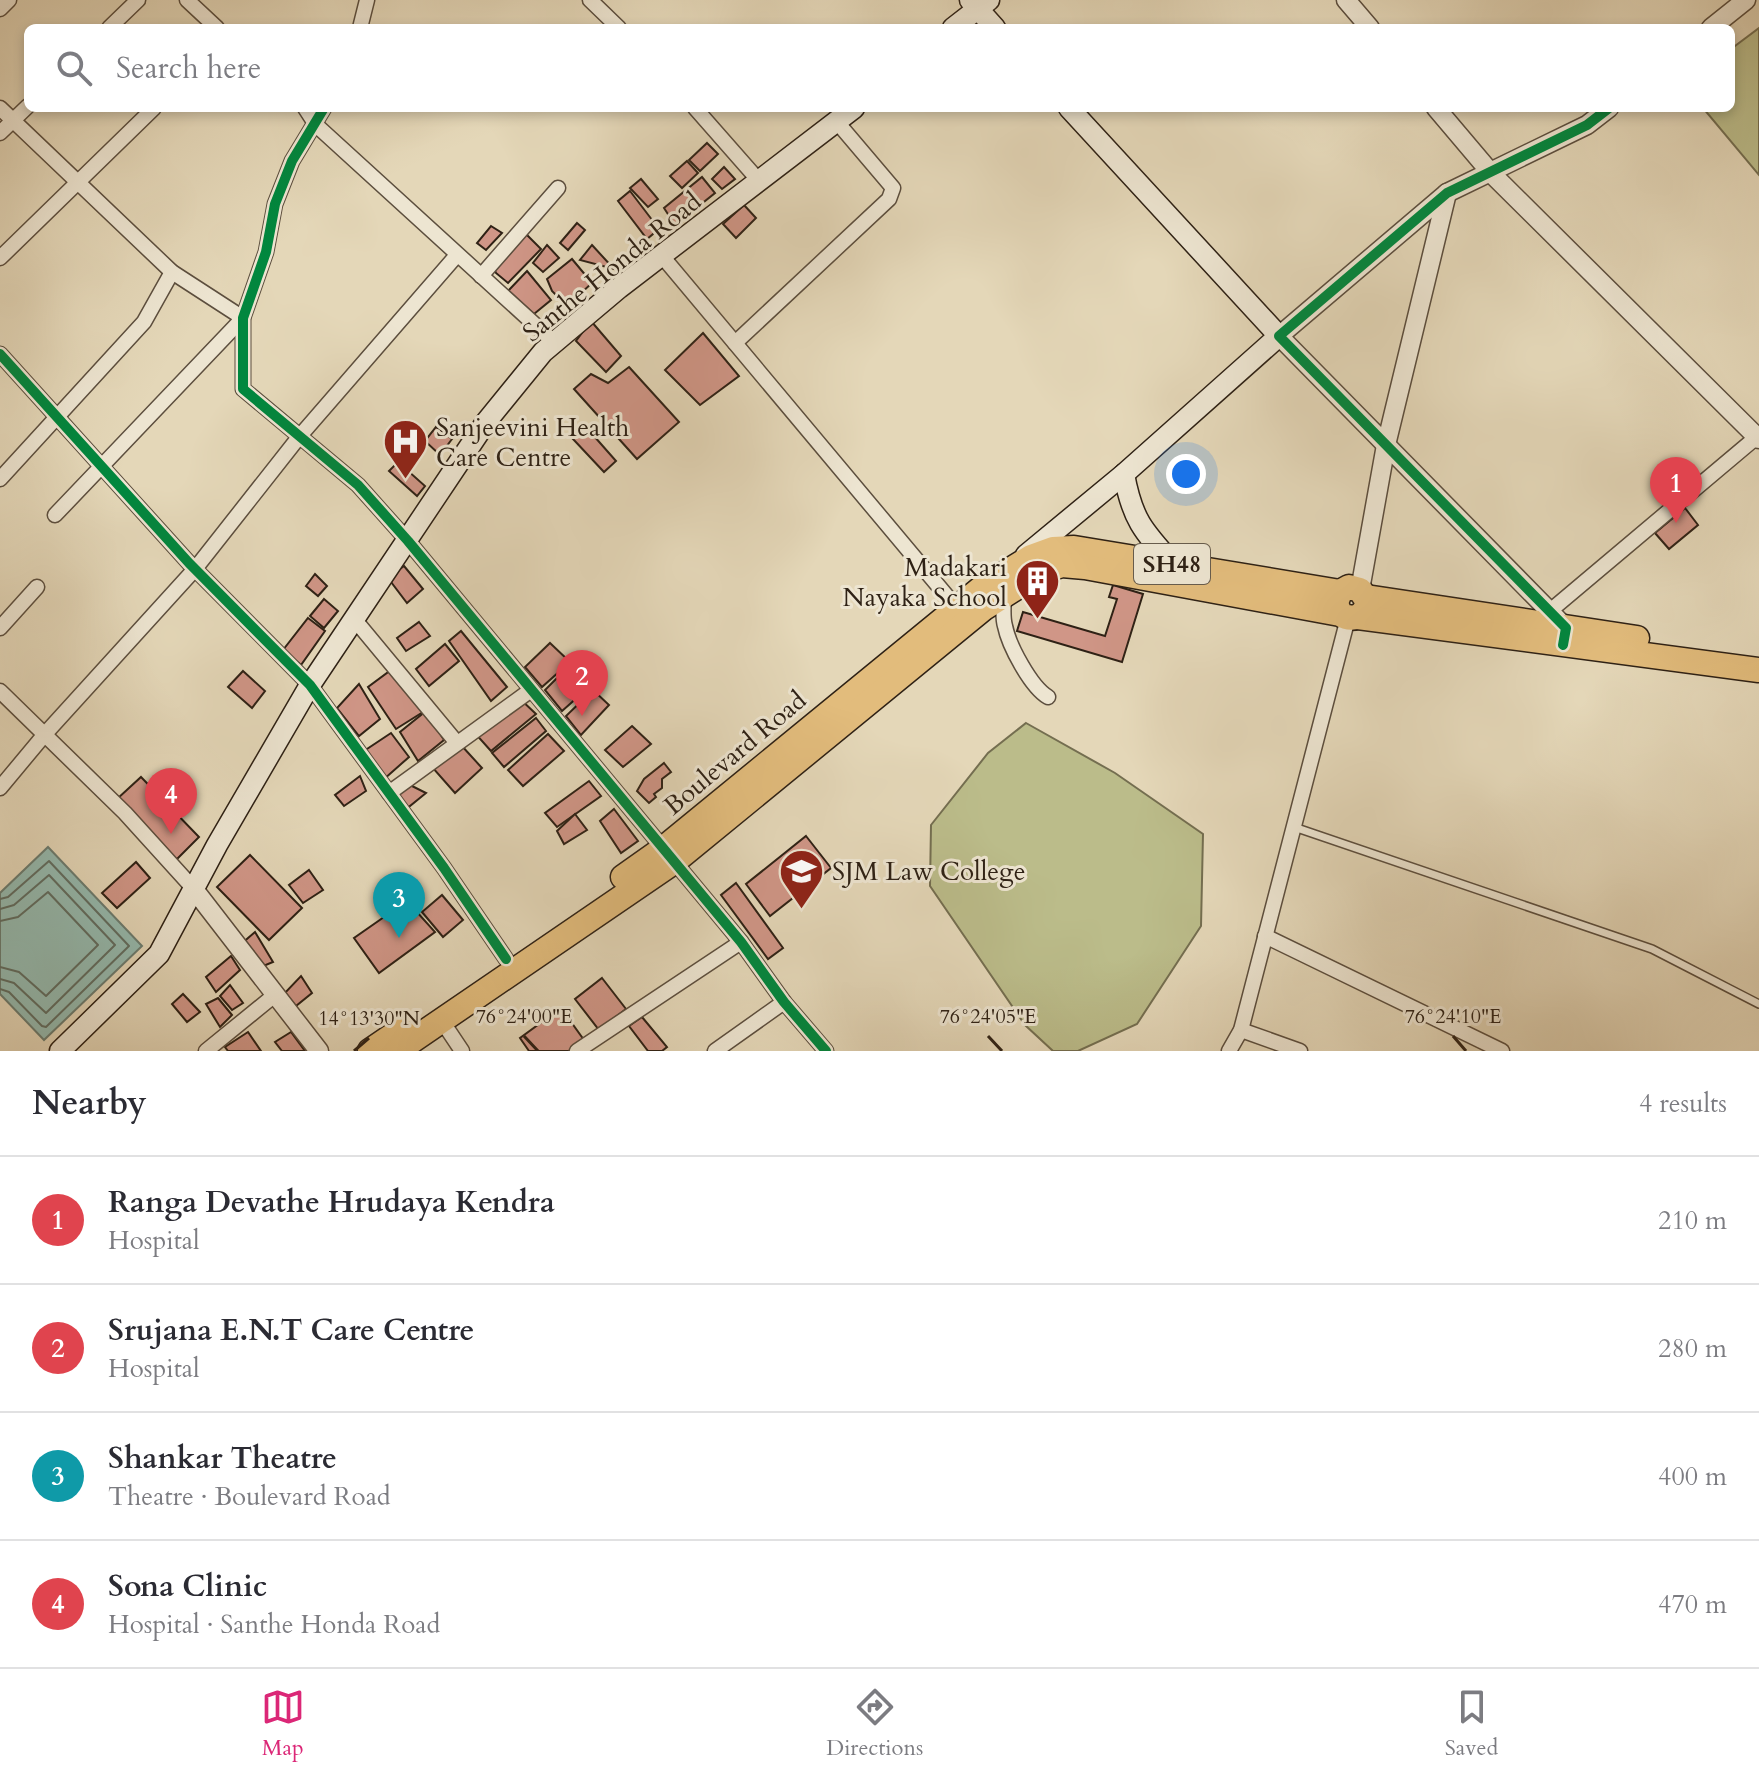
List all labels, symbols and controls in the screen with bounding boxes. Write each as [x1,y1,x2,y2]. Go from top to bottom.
search box [24,24,1735,112]
icon: search [52,46,96,90]
text: Search here [116,48,261,89]
street label: Santhe Honda Road [515,184,709,350]
place label: Sanjeevini Health Care Centre [436,410,629,475]
hospital icon: Sanjeevini Health Care Centre [381,418,429,481]
your location [1166,454,1206,494]
pin: 1 [1650,457,1702,523]
road number: SH48 [1134,544,1210,584]
place label: Madakari Nayaka School [843,550,1007,615]
building icon: Madakari Nayaka School [1014,558,1062,621]
pin: 2 [556,650,608,716]
street label: Boulevard Road [656,683,814,823]
pin: 4 [145,768,197,834]
school or university icon: SJM Law College [777,847,825,910]
place label: SJM Law College [832,854,1025,889]
pin: 3 [373,872,425,938]
text: 76°24'00"E [476,1003,572,1030]
text: 76°24'05"E [940,1003,1036,1030]
text: 76°24'10"E [1405,1003,1501,1030]
text: 14°13'30"N [318,1005,420,1032]
text: Nearby [32,1080,147,1126]
text: 4 results [1639,1086,1727,1121]
text: Ranga Devathe Hrudaya Kendra [108,1182,555,1223]
text: 1 [51,1203,65,1238]
text: 210 m [1658,1203,1727,1238]
text: Hospital [108,1223,200,1258]
text: Srujana E.N.T Care Centre [108,1310,474,1351]
text: 2 [51,1331,65,1366]
text: 280 m [1658,1331,1727,1366]
text: Hospital [108,1351,200,1386]
text: Shankar Theatre [108,1438,337,1479]
text: 3 [51,1459,65,1494]
text: 400 m [1658,1459,1727,1494]
text: Theatre · Boulevard Road [108,1479,391,1514]
text: Sona Clinic [108,1566,267,1607]
text: 4 [51,1587,65,1622]
text: 470 m [1658,1587,1727,1622]
text: Hospital · Santhe Honda Road [108,1607,440,1642]
tab: Map [261,1685,305,1763]
tab: Directions [826,1685,923,1763]
tab: Saved [1445,1685,1498,1763]

